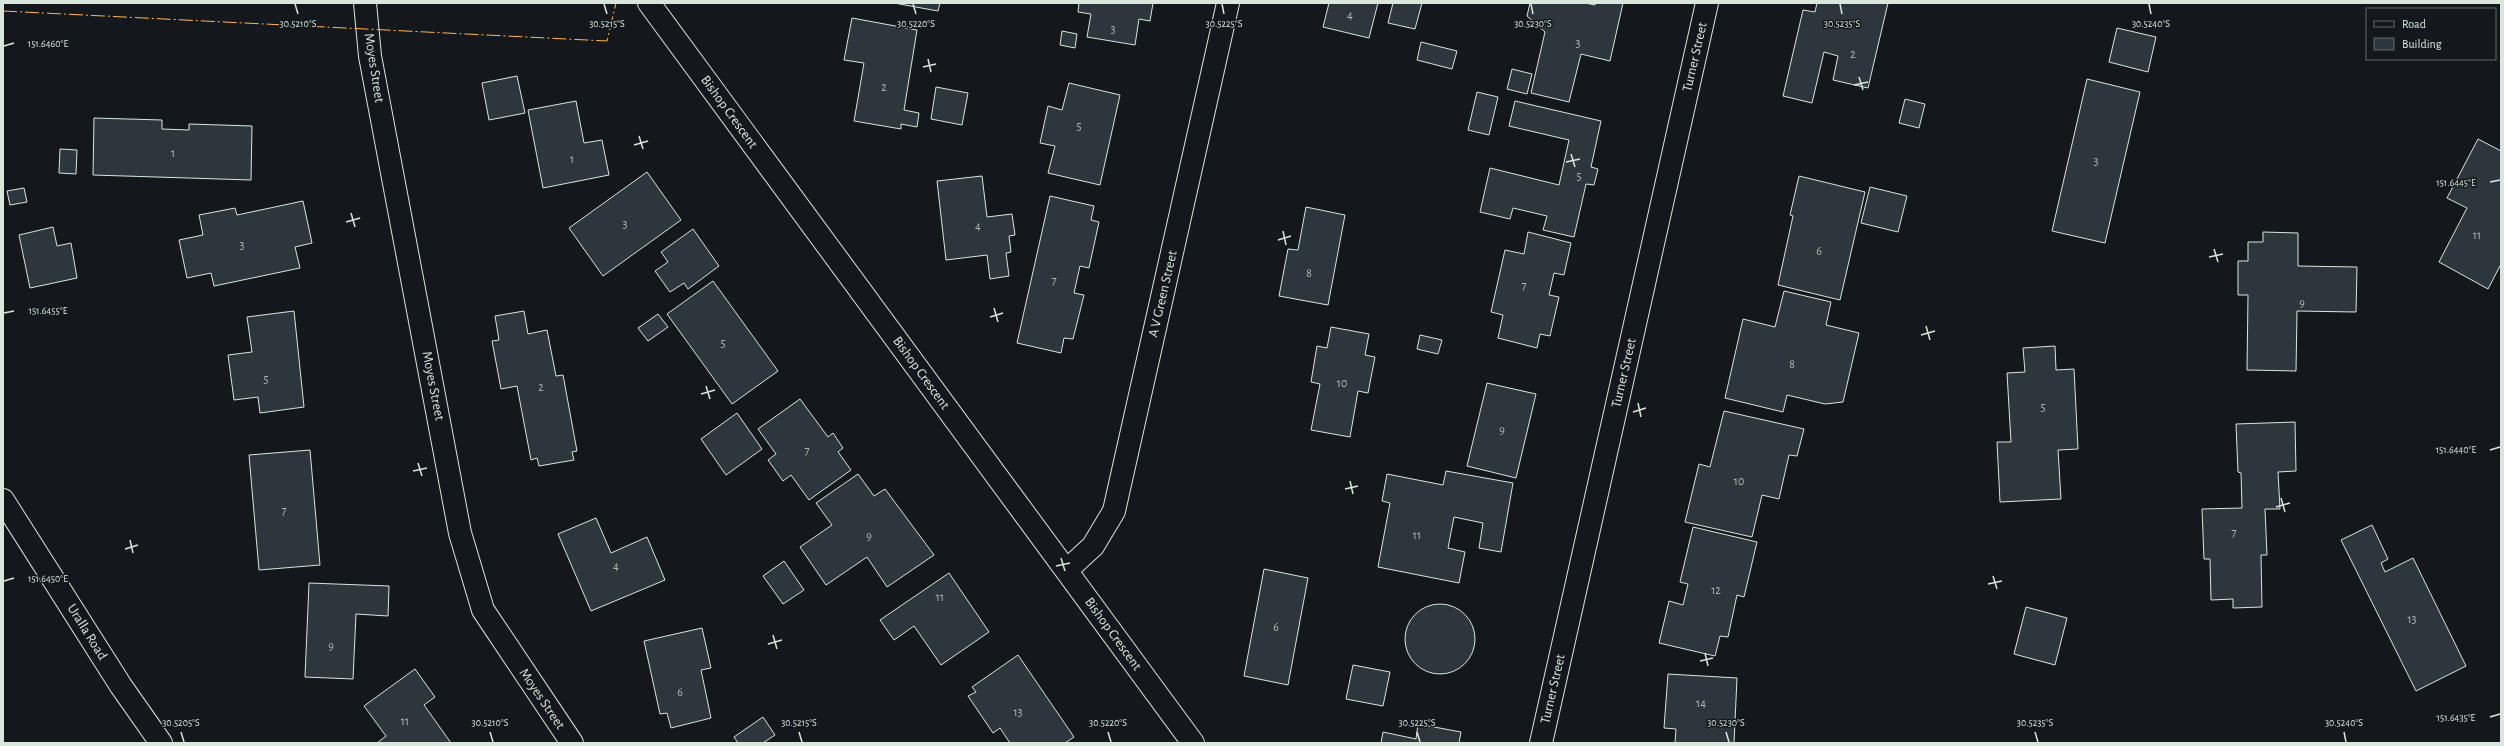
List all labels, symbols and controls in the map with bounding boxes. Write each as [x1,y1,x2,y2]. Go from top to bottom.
legend [2366,8,2496,60]
house number: 4 [1347,9,1353,21]
text: Road [2402,18,2426,30]
text: 30.5210°S [280,19,317,29]
text: 30.5215°S [589,19,625,29]
text: 30.5220°S [897,19,935,29]
text: 30.5225°S [1206,19,1243,29]
text: 30.5230°S [1514,19,1552,29]
text: 30.5235°S [1824,19,1860,29]
text: 30.5240°S [2132,19,2170,29]
street label: Turner Street [1680,20,1710,93]
house number: 3 [1111,23,1116,35]
street label: Moyes Street [362,32,386,104]
house number: 3 [1576,37,1581,49]
text: Building [2402,38,2442,50]
text: 151.6460°E [28,39,68,49]
house number: 2 [1850,48,1856,60]
street label: Bishop Crescent [698,73,760,151]
house number: 2 [881,81,887,93]
house number: 5 [1076,120,1082,132]
house number: 1 [171,147,175,159]
house number: 1 [570,153,574,165]
house number: 3 [2094,155,2099,167]
house number: 5 [1576,170,1582,182]
text: 151.6445°E [2436,178,2476,188]
house number: 3 [623,218,628,230]
house number: 4 [975,220,981,232]
house number: 11 [2473,229,2481,241]
house number: 3 [240,239,245,251]
house number: 6 [1816,245,1822,257]
street label: A V Green Street [1146,249,1180,339]
house number: 8 [1306,267,1312,279]
house number: 7 [1051,274,1057,286]
house number: 7 [1521,279,1527,291]
house number: 9 [2299,297,2305,309]
text: 151.6455°E [29,306,68,316]
street label: Bishop Crescent [890,334,952,412]
street label: Turner Street [1609,336,1639,409]
house number: 5 [720,337,726,349]
street label: Moyes Street [419,350,447,422]
house number: 8 [1789,358,1795,370]
house number: 5 [263,373,269,385]
house number: 10 [1337,377,1347,389]
house number: 2 [538,381,544,393]
house number: 5 [2040,401,2046,413]
house number: 9 [1499,424,1505,436]
house number: 7 [804,444,810,456]
text: 151.6440°E [2436,445,2477,455]
house number: 10 [1734,475,1744,487]
house number: 7 [281,504,287,516]
house number: 7 [2231,526,2237,538]
house number: 11 [1413,529,1421,541]
house number: 9 [866,530,872,542]
house number: 4 [613,560,619,572]
text: 151.6450°E [28,574,68,584]
house number: 12 [1711,584,1721,596]
house number: 11 [936,591,944,603]
street label: Bishop Crescent [1082,595,1144,673]
street label: Uralla Road [64,602,110,662]
house number: 13 [2407,613,2417,625]
house number: 6 [1273,621,1279,633]
house number: 9 [328,640,334,652]
street label: Turner Street [1538,652,1568,725]
street label: Moyes Street [517,666,568,732]
house number: 6 [677,686,683,698]
house number: 14 [1696,697,1706,709]
house number: 13 [1013,706,1023,718]
text: 151.6435°E [2437,713,2476,723]
house number: 11 [401,715,409,727]
text: 30.5205°S [162,718,200,728]
text: 30.5210°S [472,718,509,728]
text: 30.5215°S [781,718,817,728]
text: 30.5220°S [1089,718,1127,728]
text: 30.5225°S [1399,718,1436,728]
text: 30.5230°S [1707,718,1745,728]
text: 30.5235°S [2017,718,2053,728]
text: 30.5240°S [2325,718,2363,728]

